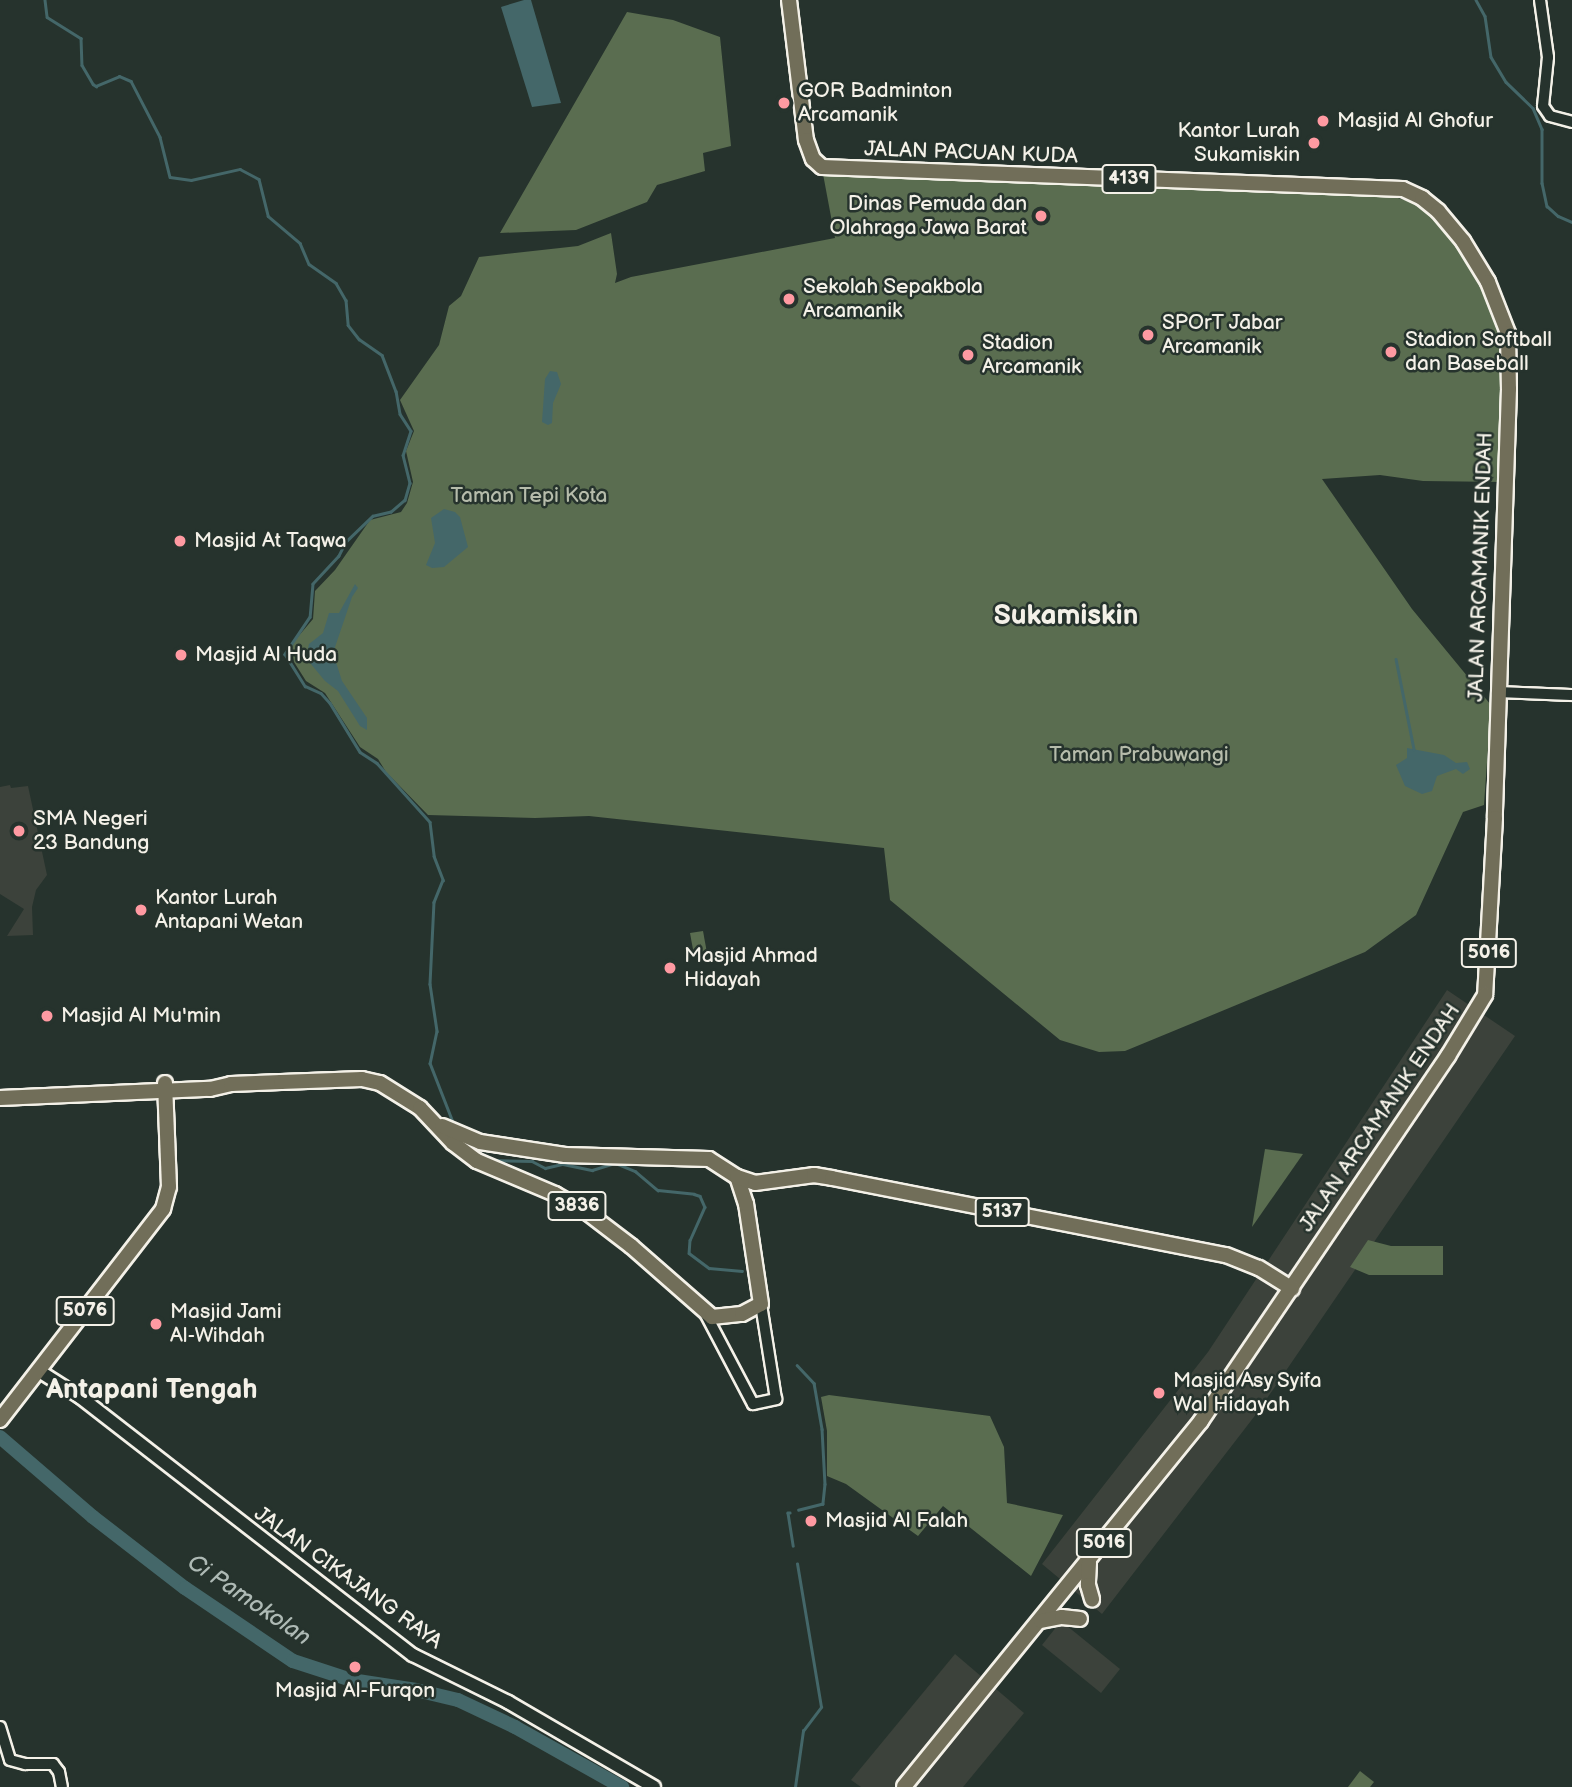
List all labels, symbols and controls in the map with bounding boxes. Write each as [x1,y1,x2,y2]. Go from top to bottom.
place label: GOR Badminton Arcamanik [798,78,952,128]
marker: GOR Badminton Arcamanik [776,95,792,111]
place label: Masjid Al Ghofur [1337,108,1493,134]
marker: Masjid Al Ghofur [1315,113,1331,129]
place label: Kantor Lurah Sukamiskin [1178,118,1300,168]
marker: Kantor Lurah Sukamiskin [1306,135,1322,151]
street label: JALAN PACUAN KUDA [864,137,1078,169]
road number: 4139 [1101,164,1157,195]
place label: Dinas Pemuda dan Olahraga Jawa Barat [829,191,1027,241]
marker: Dinas Pemuda dan Olahraga Jawa Barat [1033,208,1049,224]
place label: Sekolah Sepakbola Arcamanik [803,274,983,324]
marker: Sekolah Sepakbola Arcamanik [781,291,797,307]
place label: SPOrT Jabar Arcamanik [1162,310,1284,360]
marker: SPOrT Jabar Arcamanik [1140,327,1156,343]
place label: Stadion Softball dan Baseball [1405,327,1552,377]
place label: Stadion Arcamanik [982,330,1081,380]
marker: Stadion Softball dan Baseball [1383,344,1399,360]
marker: Stadion Arcamanik [960,347,976,363]
street label: JALAN ARCAMANIK ENDAH [1464,432,1498,702]
park label: Taman Tepi Kota [450,483,608,509]
place label: Masjid At Taqwa [194,528,347,554]
marker: Masjid At Taqwa [172,533,188,549]
district label: Sukamiskin [994,599,1138,633]
place label: Masjid Al Huda [195,642,337,668]
marker: Masjid Al Huda [173,647,189,663]
park label: Taman Prabuwangi [1049,742,1229,768]
place label: SMA Negeri 23 Bandung [33,806,149,856]
marker: SMA Negeri 23 Bandung [11,823,27,839]
place label: Kantor Lurah Antapani Wetan [155,885,304,935]
marker: Kantor Lurah Antapani Wetan [133,902,149,918]
road number: 5016 [1459,937,1519,968]
place label: Masjid Ahmad Hidayah [684,943,818,993]
marker: Masjid Ahmad Hidayah [662,960,678,976]
street label: JALAN ARCAMANIK ENDAH [1294,999,1466,1237]
place label: Masjid Al Mu'min [61,1003,221,1029]
marker: Masjid Al Mu'min [39,1008,55,1024]
road number: 3836 [547,1190,607,1222]
road number: 5137 [974,1196,1030,1228]
road number: 5076 [55,1296,115,1326]
place label: Masjid Jami Al-Wihdah [170,1299,283,1349]
marker: Masjid Jami Al-Wihdah [148,1316,164,1332]
place label: Masjid Asy Syifa Wal Hidayah [1173,1368,1323,1418]
district label: Antapani Tengah [46,1373,258,1407]
marker: Masjid Asy Syifa Wal Hidayah [1151,1385,1167,1401]
street label: JALAN CIKAJANG RAYA [249,1501,447,1655]
place label: Masjid Al Falah [825,1508,968,1534]
marker: Masjid Al Falah [803,1513,819,1529]
road number: 5016 [1074,1527,1134,1558]
water label: Ci Pamokolan [182,1549,316,1651]
marker: Masjid Al-Furqon [347,1659,363,1675]
place label: Masjid Al-Furqon [275,1678,435,1704]

